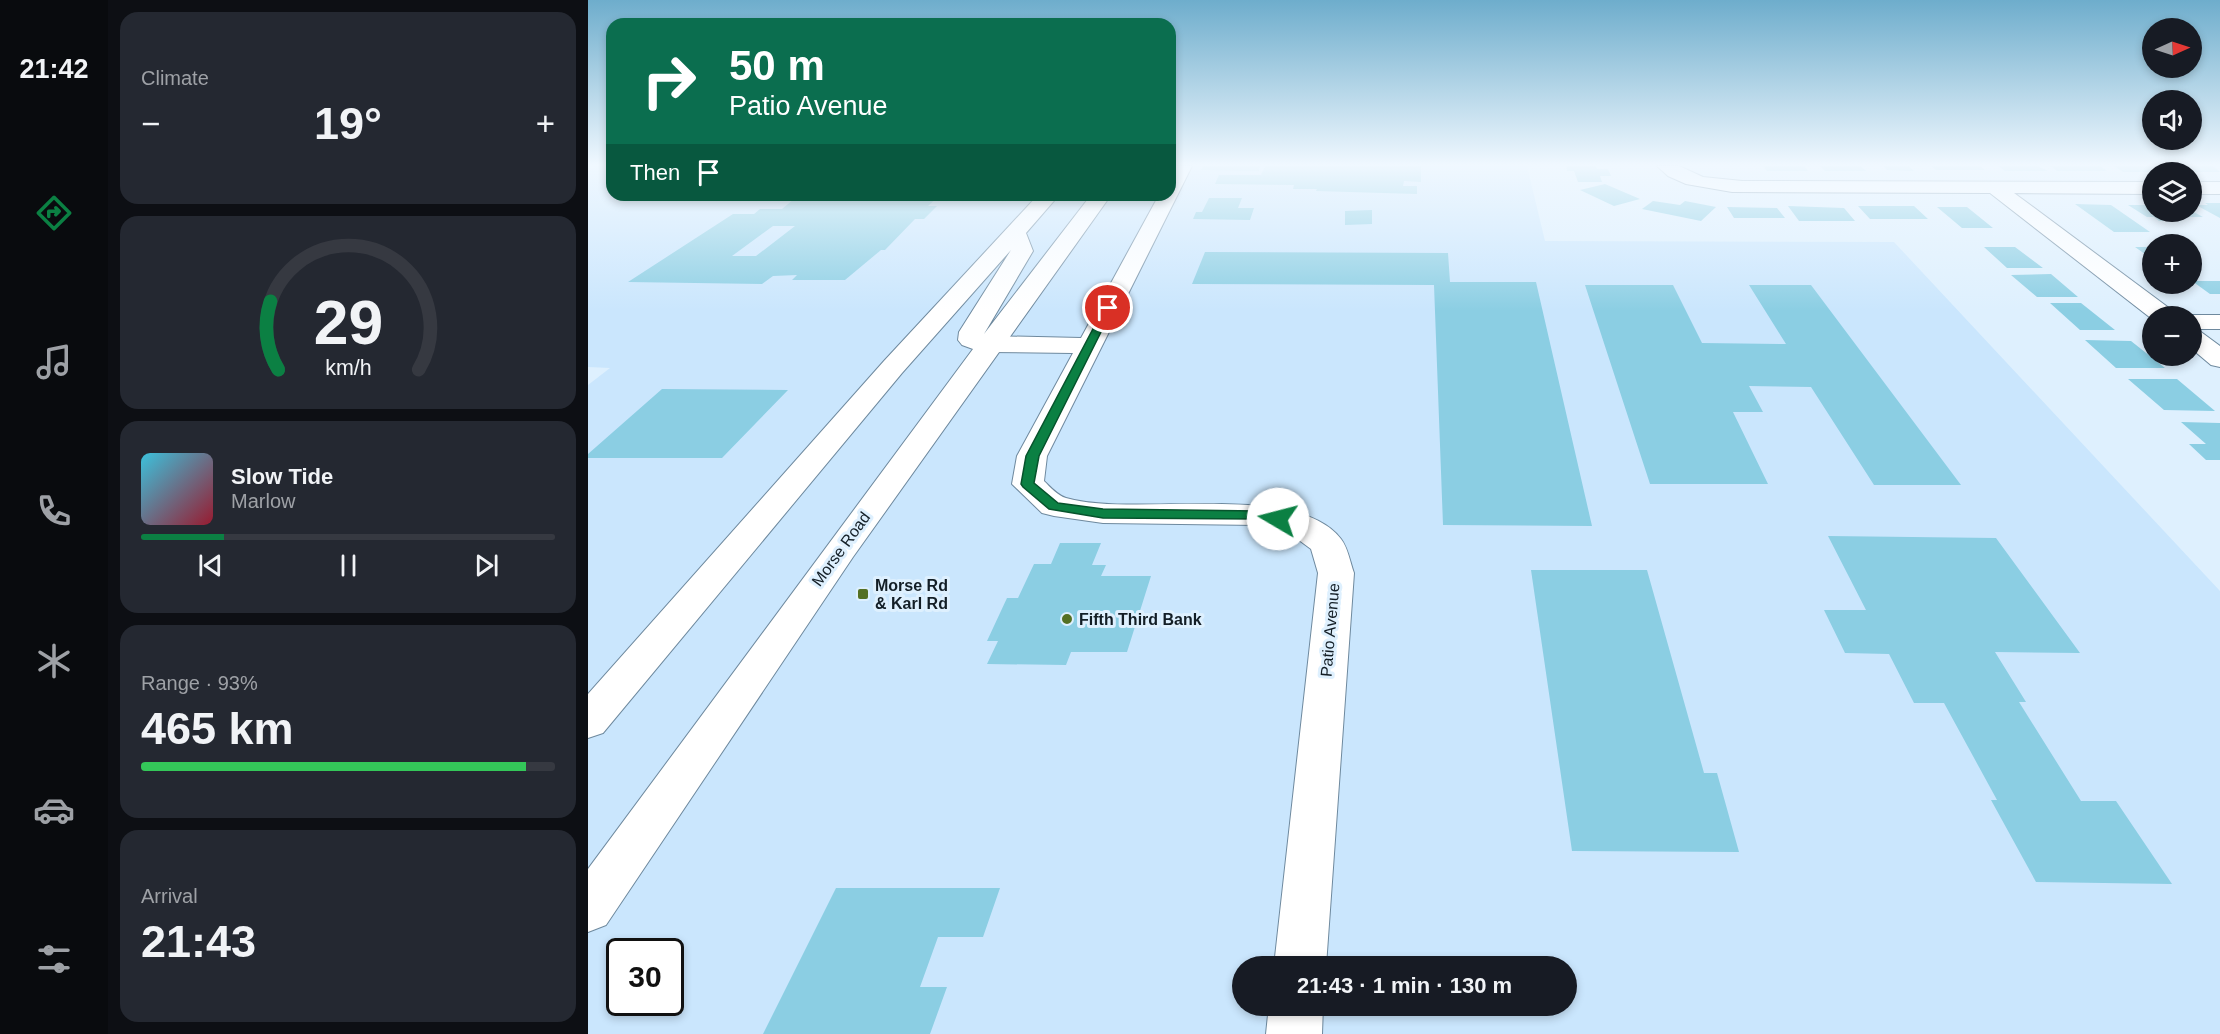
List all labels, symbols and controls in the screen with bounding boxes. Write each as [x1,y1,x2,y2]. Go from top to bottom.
north arrow [2142,18,2202,78]
map controls [2142,18,2202,366]
icon: right [630,42,708,120]
text: 50 m [729,42,825,89]
text: 21:42 [19,54,89,84]
text: Climate [141,67,209,89]
button: sound [2142,90,2202,150]
text: Patio Avenue [729,91,888,121]
text: 19° [314,98,382,149]
text: − [141,105,160,142]
text: + [536,105,555,142]
icon: arrive [692,156,725,189]
text: Then [630,160,680,185]
button: layers [2142,162,2202,222]
icon: directions [33,192,75,234]
button: + [2142,234,2202,294]
pin [1082,282,1133,333]
text: 29 [313,288,383,357]
icon: arrive [1091,291,1124,324]
button: − [2142,306,2202,366]
icon: music [33,341,75,383]
text: km/h [325,356,371,380]
text: Slow Tide [231,464,333,489]
position arrow [1246,487,1310,551]
icon: phone [33,490,75,532]
text: Marlow [231,490,295,512]
street label: Morse Road [809,509,873,589]
icon: previous [194,549,227,582]
icon: pause [332,549,365,582]
icon: next [470,549,503,582]
place label: Morse Rd & Karl Rd [875,577,948,612]
street label: Patio Avenue [1317,582,1343,678]
marker: Morse Rd & Karl Rd [856,587,870,601]
place label: Fifth Third Bank [1079,611,1202,628]
marker: Fifth Third Bank [1060,612,1074,626]
icon: climate [33,640,75,682]
text: Range · 93% [141,672,258,694]
text: 465 km [141,703,294,754]
icon: car [33,789,75,831]
text: Arrival [141,885,198,907]
text: 21:43 [141,916,256,967]
icon: filters [33,938,75,980]
speed limit sign: 30 [606,938,684,1016]
text: 21:43 · 1 min · 130 m [1297,973,1512,998]

